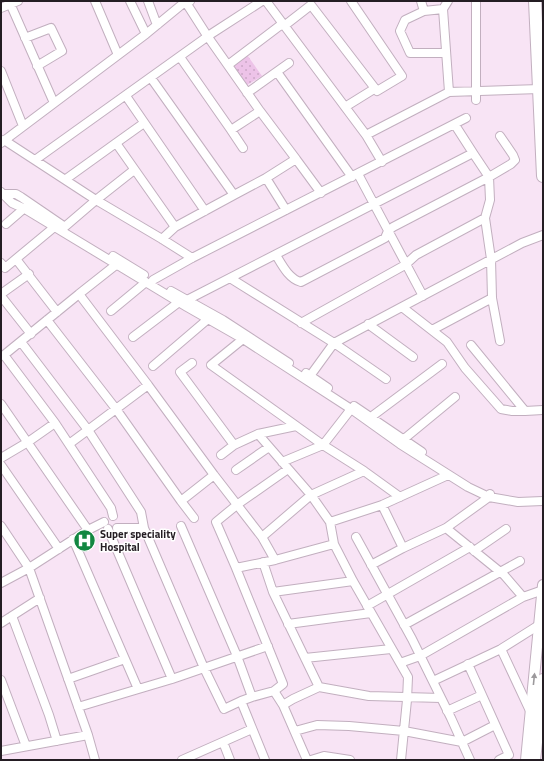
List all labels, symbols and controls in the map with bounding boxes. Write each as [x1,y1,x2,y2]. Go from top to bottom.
place label: Super speciality Hospital [100,526,176,555]
hospital icon: Super speciality Hospital [72,527,98,553]
one-way arrow [531,673,537,685]

